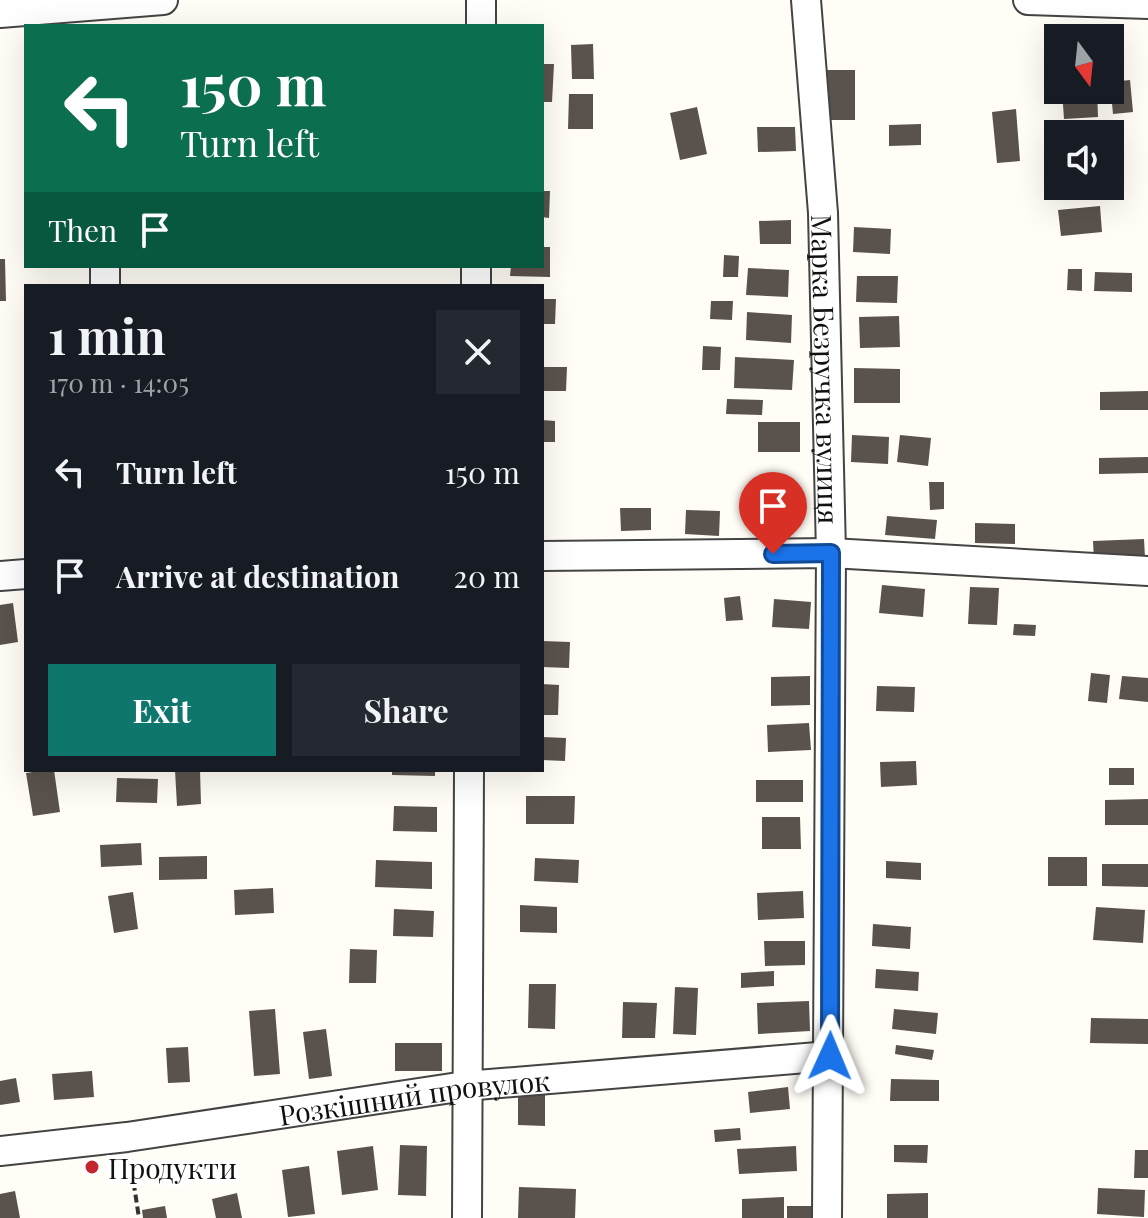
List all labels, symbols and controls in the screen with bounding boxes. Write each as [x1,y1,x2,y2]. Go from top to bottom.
north arrow [1044,24,1124,104]
map controls [1044,24,1124,200]
text: 150 m [180,46,326,121]
icon: left [48,56,152,160]
text: Turn left [180,118,319,166]
button: sound [1044,120,1124,200]
icon: arrive [133,208,177,252]
text: Then [48,210,117,250]
street label: Марка Безручка вулиця [805,214,849,525]
text: 1 min [48,303,166,367]
button: close [436,310,520,394]
text: 170 m · 14:05 [48,365,189,400]
icon: left [48,450,92,494]
text: Turn left [116,452,237,492]
text: 150 m [445,452,520,492]
pin [739,472,807,554]
icon: arrive [751,484,795,528]
icon: arrive [48,554,92,598]
text: Arrive at destination [116,556,399,596]
text: 20 m [454,556,520,596]
button: Exit [48,664,276,756]
button: Share [292,664,520,756]
position arrow [788,1014,872,1098]
street label: Розкішний провулок [276,1061,551,1132]
place label: Продукти [108,1149,237,1186]
marker: Продукти [83,1158,101,1176]

